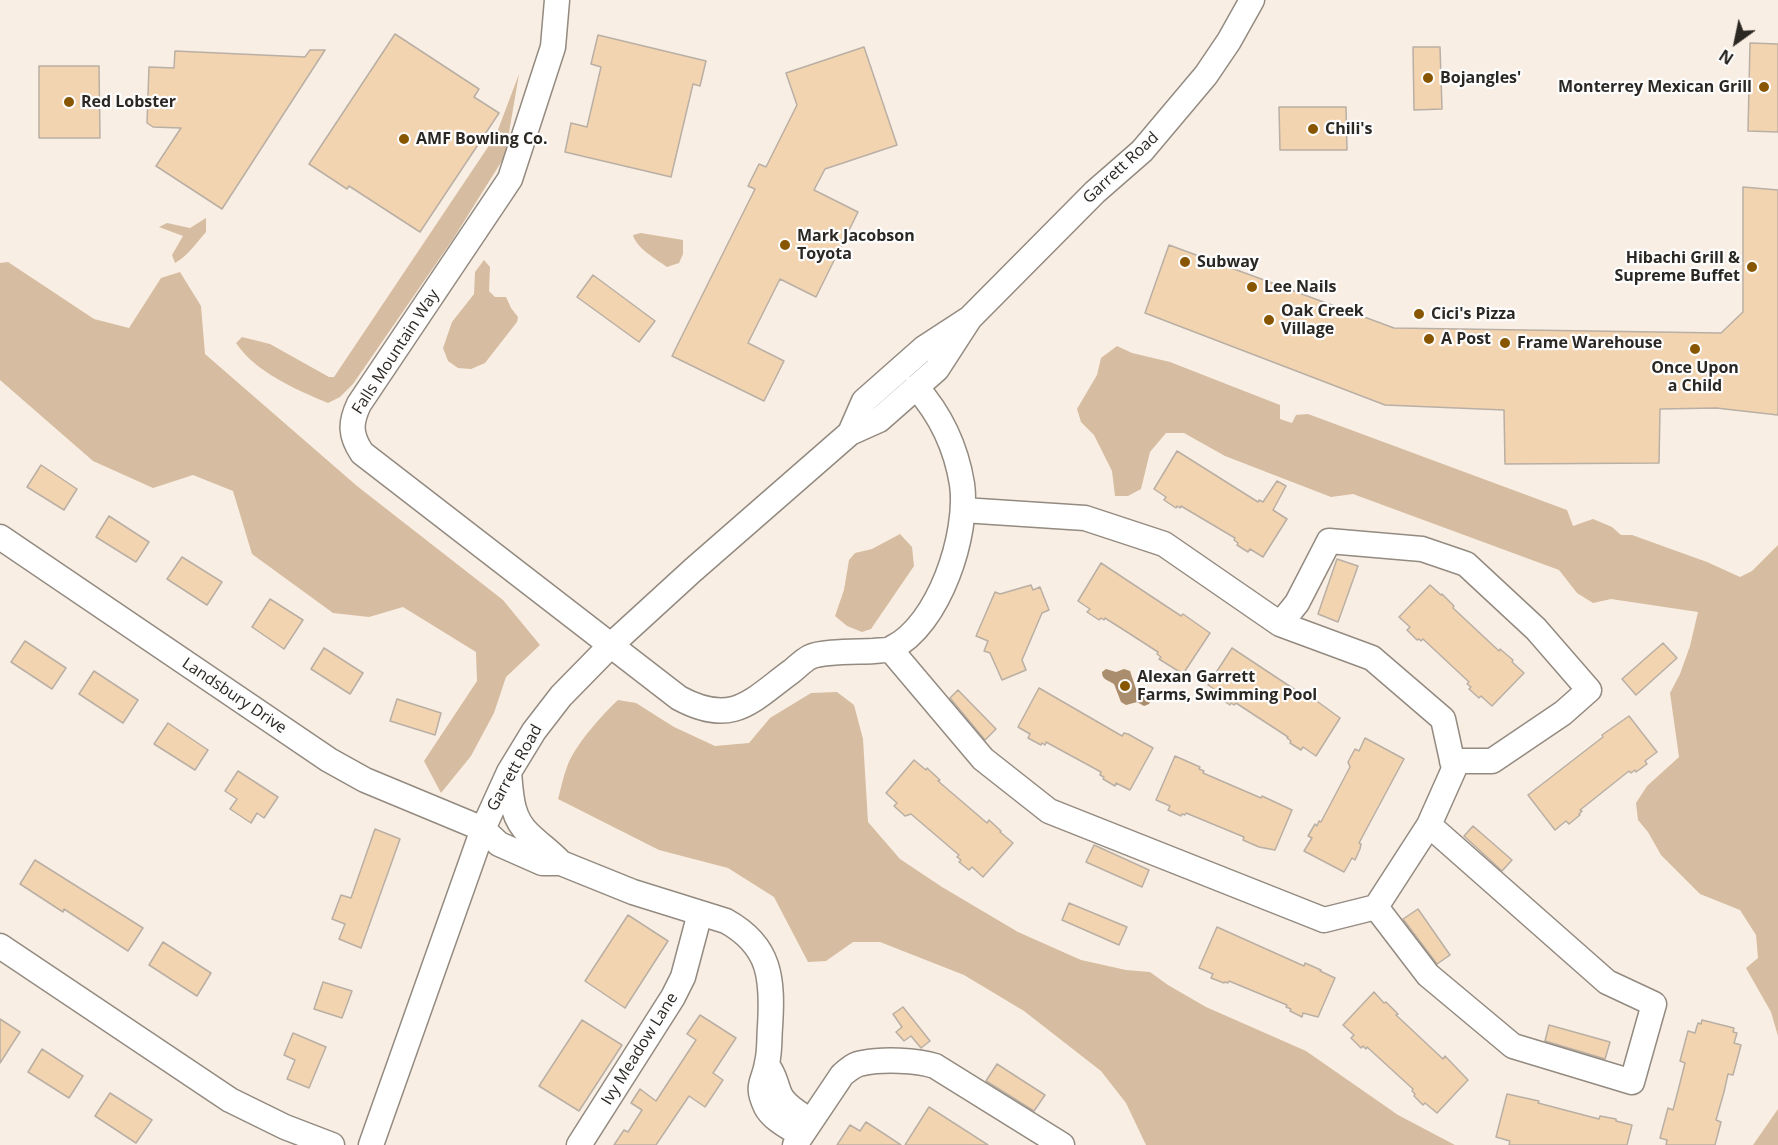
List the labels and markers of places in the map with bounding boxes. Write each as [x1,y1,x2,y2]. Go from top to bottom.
place label: Bojangles' [1440,68,1521,88]
marker: Bojangles' [1421,71,1435,85]
place label: Monterrey Mexican Grill [1558,77,1752,97]
marker: Monterrey Mexican Grill [1757,80,1771,94]
place label: Red Lobster [81,92,176,112]
marker: Red Lobster [62,95,76,109]
place label: Chili's [1325,119,1373,139]
marker: Chili's [1306,122,1320,136]
place label: AMF Bowling Co. [416,129,548,149]
marker: AMF Bowling Co. [397,132,411,146]
place label: Mark Jacobson Toyota [797,226,915,264]
marker: Mark Jacobson Toyota [778,238,792,252]
place label: Hibachi Grill & Supreme Buffet [1614,248,1740,286]
place label: Subway [1197,252,1259,272]
marker: Subway [1178,255,1192,269]
marker: Hibachi Grill & Supreme Buffet [1745,260,1759,274]
place label: Lee Nails [1264,277,1336,297]
marker: Lee Nails [1245,280,1259,294]
place label: Oak Creek Village [1281,301,1364,339]
place label: Cici's Pizza [1431,304,1516,324]
marker: Cici's Pizza [1412,307,1426,321]
marker: Oak Creek Village [1262,313,1276,327]
place label: A Post [1441,329,1491,349]
marker: A Post [1422,332,1436,346]
place label: Frame Warehouse [1517,333,1662,353]
marker: Frame Warehouse [1498,336,1512,350]
marker: Once Upon a Child [1688,342,1702,356]
place label: Once Upon a Child [1651,358,1739,396]
place label: Alexan Garrett Farms, Swimming Pool [1137,667,1317,705]
marker: Alexan Garrett Farms, Swimming Pool [1118,679,1132,693]

